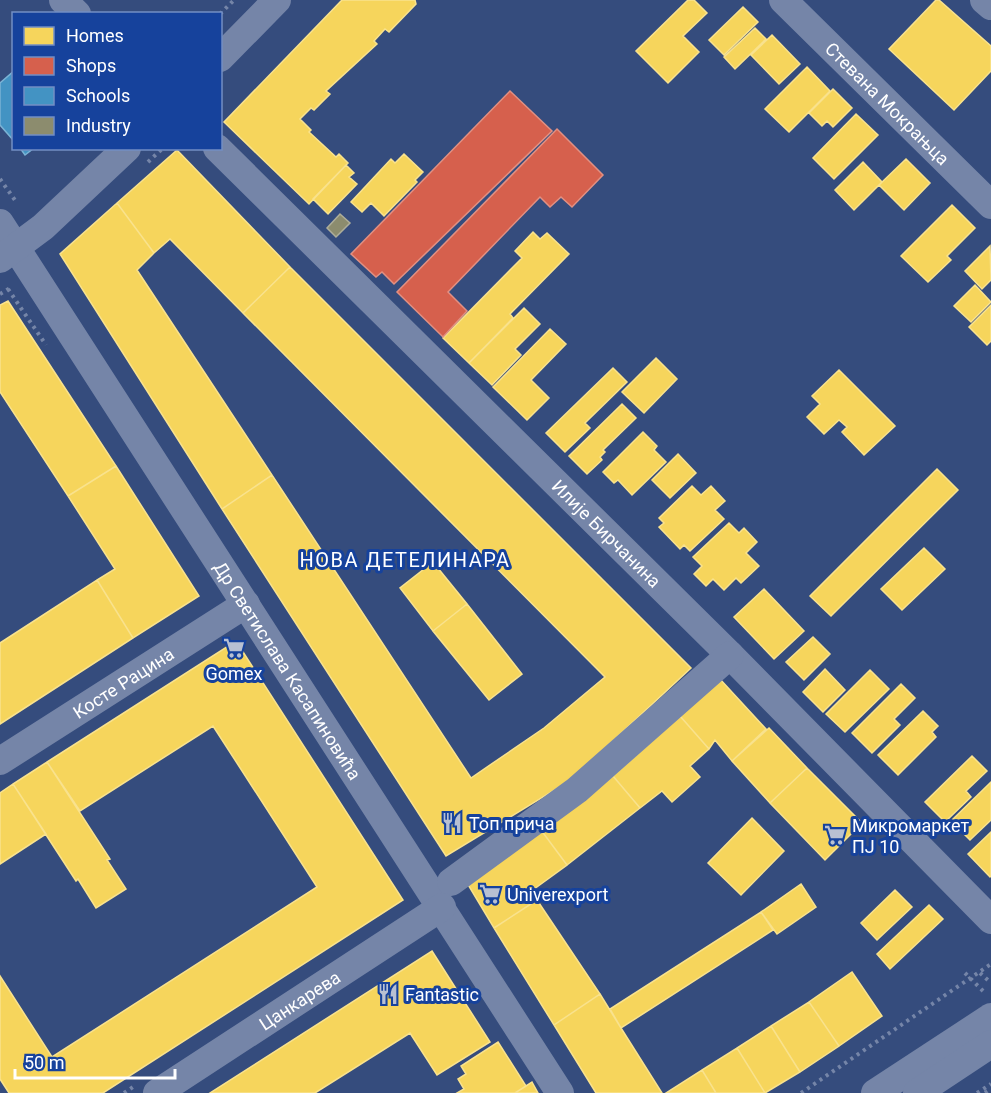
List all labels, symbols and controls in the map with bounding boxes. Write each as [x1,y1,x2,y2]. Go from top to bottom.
legend [12,12,222,150]
text: Homes [66,25,124,46]
street label: Стевана Мокрањца [821,38,954,169]
text: Shops [66,55,116,76]
text: Schools [66,85,130,106]
text: Industry [66,115,131,136]
street label: Илије Бирчанина [548,475,666,591]
district label: НОВА ДЕТЕЛИНАРА [299,548,511,572]
street label: Др Светислава Касапиновића [210,557,366,783]
supermarket icon: Gomex [222,636,246,660]
street label: Косте Рацина [69,643,177,722]
place label: Gomex [206,663,262,684]
restaurant icon: Топ прича [440,811,464,835]
place label: Топ прича [469,813,554,834]
place label: Микромаркет ПЈ 10 [852,815,969,857]
supermarket icon: Микромаркет ПЈ 10 [823,823,847,847]
supermarket icon: Univerexport [478,882,502,906]
place label: Univerexport [507,884,608,905]
street label: Цанкарева [255,966,344,1034]
restaurant icon: Fantastic [376,982,400,1006]
place label: Fantastic [405,984,479,1005]
scale bar [15,1042,176,1080]
text: 50 m [24,1052,64,1073]

